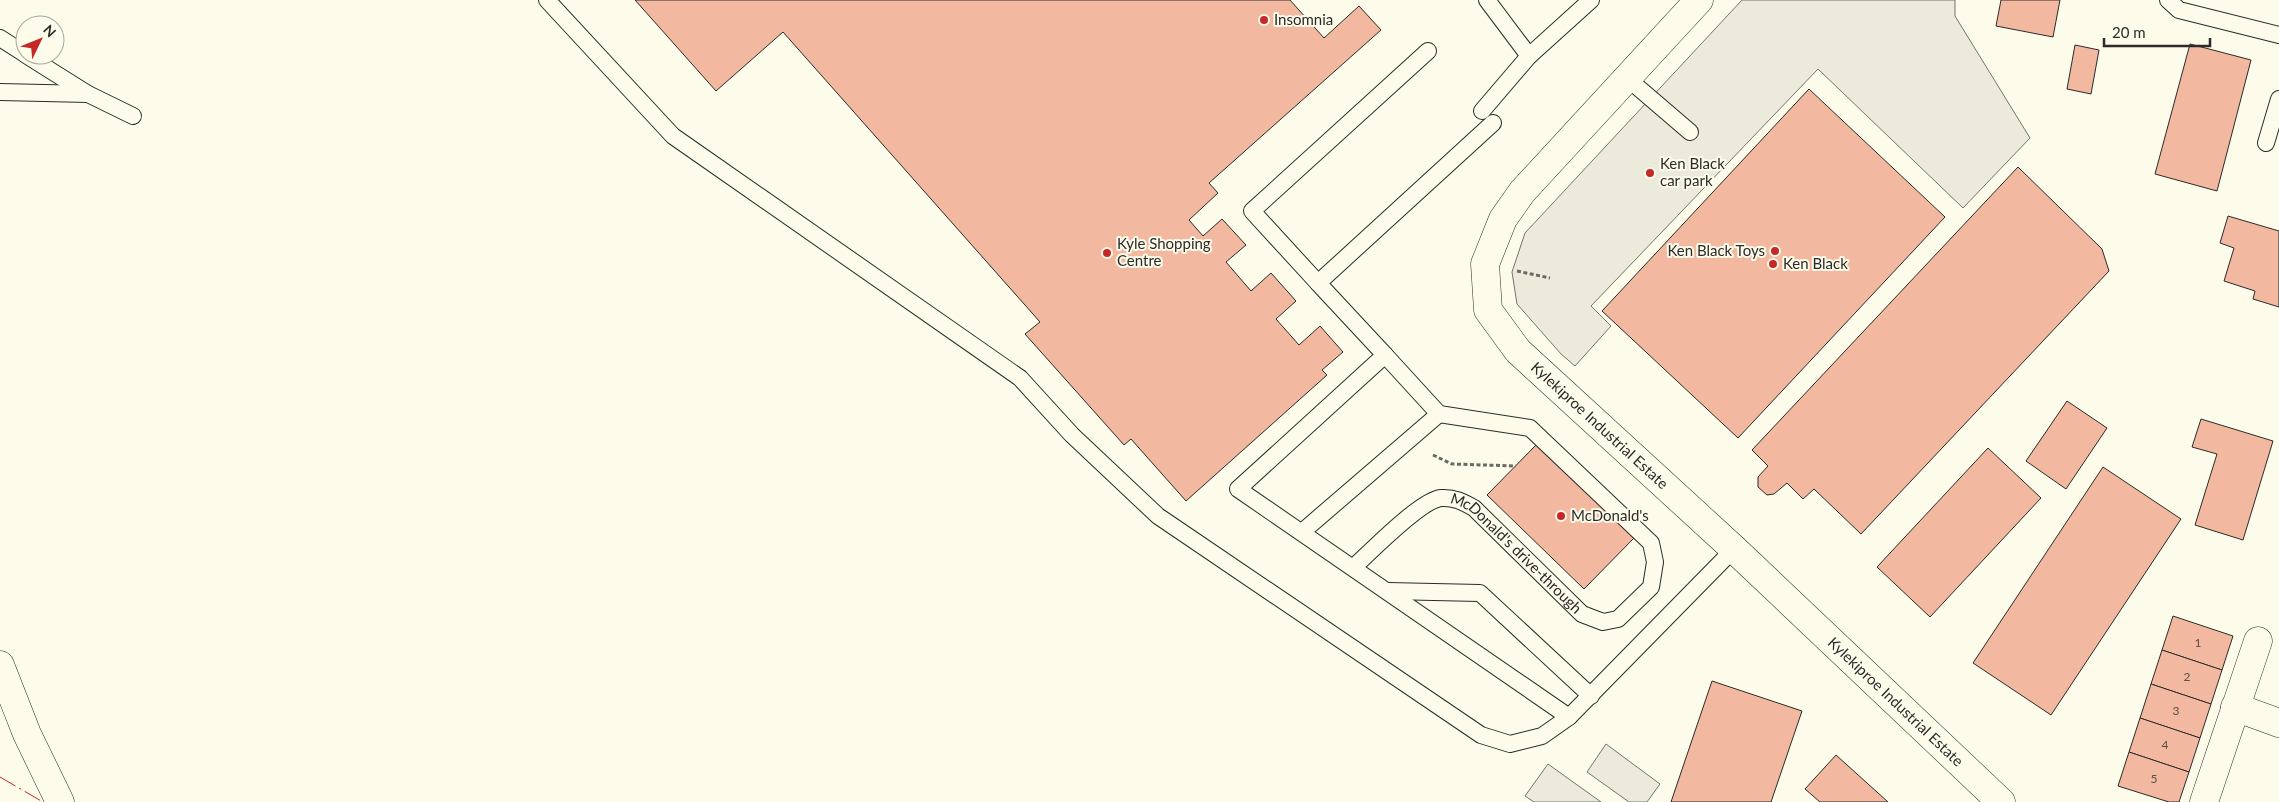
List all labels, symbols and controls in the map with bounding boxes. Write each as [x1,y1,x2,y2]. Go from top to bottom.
place label: Insomnia [1274,10,1333,28]
marker: Insomnia [1258,14,1270,26]
north arrow [15,15,65,65]
scale bar [2104,15,2210,47]
text: N [40,21,60,41]
text: 20 m [2112,23,2146,41]
place label: Ken Black car park [1660,154,1725,189]
marker: Ken Black car park [1644,167,1656,179]
place label: Kyle Shopping Centre [1117,234,1211,269]
place label: Ken Black Toys [1667,241,1765,259]
marker: Ken Black Toys [1769,245,1781,257]
marker: Kyle Shopping Centre [1101,247,1113,259]
place label: Ken Black [1783,254,1848,272]
marker: Ken Black [1767,258,1779,270]
street label: Kylekiproe Industrial Estate [1528,358,1672,492]
street label: McDonald's drive-through [1448,488,1586,617]
place label: McDonald's [1571,506,1649,524]
marker: McDonald's [1555,510,1567,522]
street label: Kylekiproe Industrial Estate [1825,633,1968,770]
house number: 1 [2195,635,2202,650]
house number: 2 [2184,669,2191,684]
house number: 3 [2173,703,2180,718]
house number: 4 [2162,737,2169,752]
house number: 5 [2151,771,2158,786]

